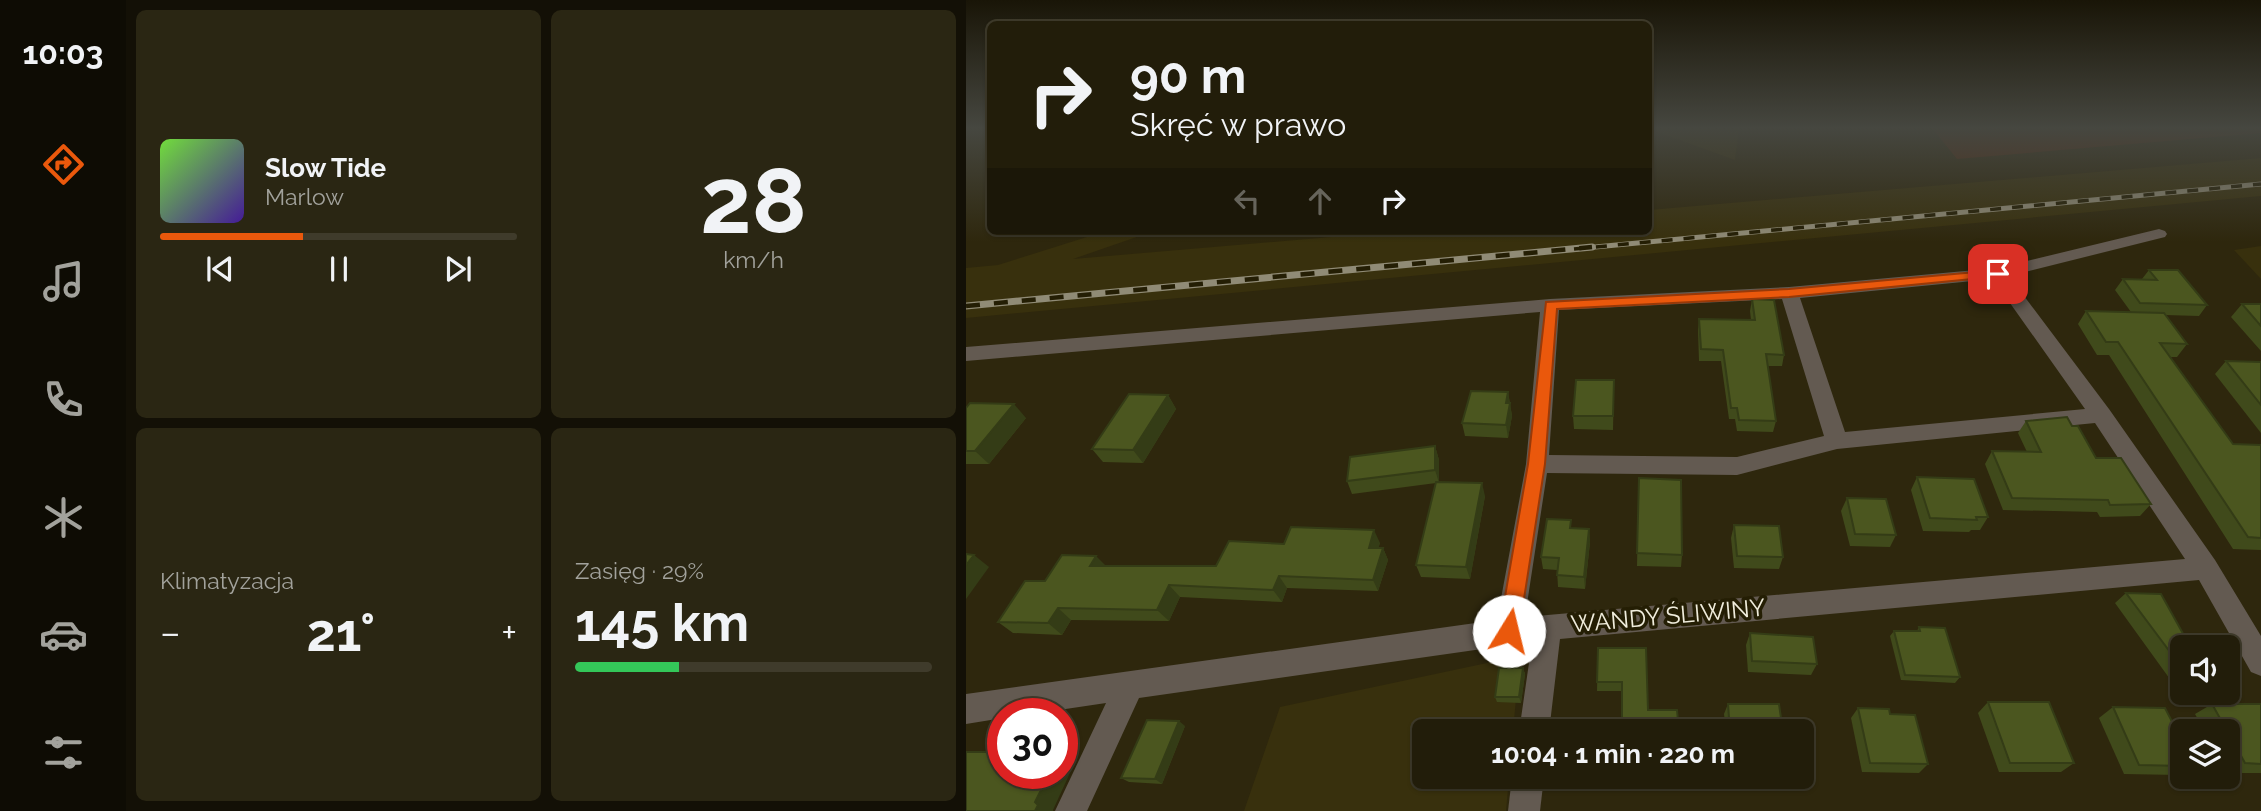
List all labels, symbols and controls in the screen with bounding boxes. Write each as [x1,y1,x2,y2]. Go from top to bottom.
text: 10:03 [23,34,103,71]
text: 90 m [1130,47,1246,104]
icon: right [1015,49,1106,140]
text: Skręć w prawo [1130,106,1346,143]
icon: directions [39,140,88,189]
text: 28 [700,147,807,254]
text: Slow Tide [265,153,386,183]
icon: left [1228,182,1266,220]
icon: ahead [1301,182,1339,220]
icon: right [1374,182,1412,220]
text: Marlow [265,183,344,210]
pin [1968,244,2028,304]
text: km/h [723,246,784,273]
icon: previous [201,250,239,288]
icon: pause [320,250,358,288]
icon: next [439,250,477,288]
icon: arrive [1979,255,2017,293]
icon: music [39,257,88,306]
icon: phone [39,375,88,424]
icon: climate [39,493,88,542]
text: Zasięg · 29% [575,557,704,584]
text: Klimatyzacja [160,567,294,594]
text: 145 km [575,592,749,653]
street label: WANDY ŚLIWINY [1569,593,1767,638]
position arrow [1472,594,1546,668]
text: 21° [307,602,375,663]
icon: car [39,610,88,659]
text: − [160,610,180,655]
text: + [501,610,517,655]
map controls [2170,635,2240,789]
button: sound [2170,635,2240,705]
speed limit sign: 30 [987,698,1078,789]
button: layers [2170,719,2240,789]
icon: filters [39,728,88,777]
text: 10:04 · 1 min · 220 m [1491,739,1735,769]

